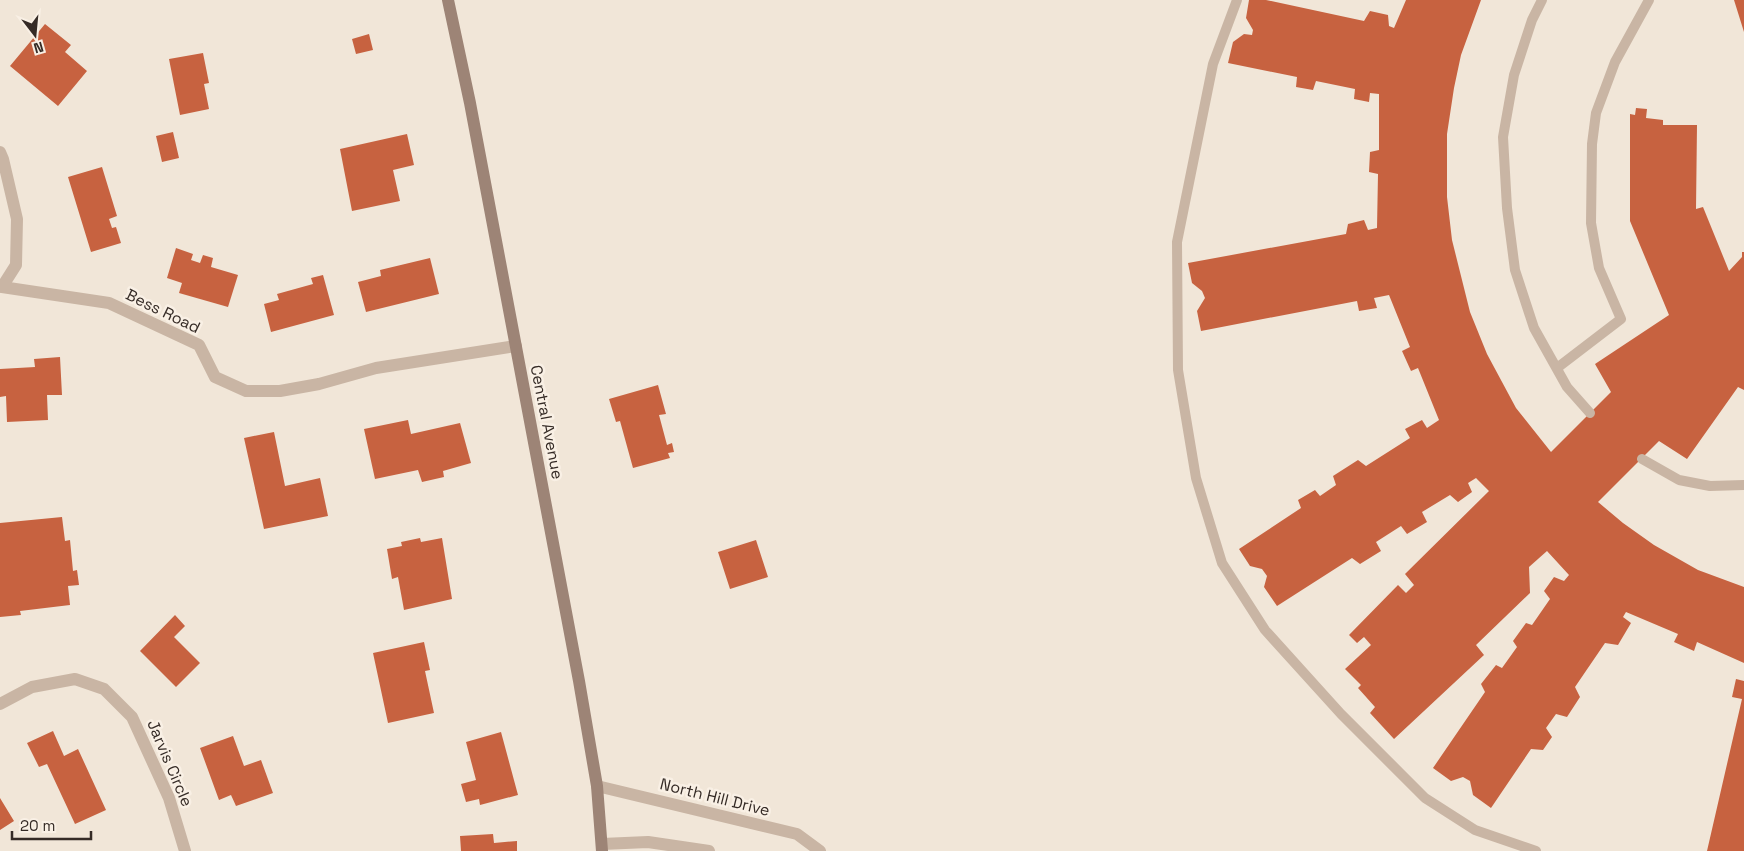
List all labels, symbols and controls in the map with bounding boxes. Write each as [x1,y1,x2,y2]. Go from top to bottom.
north arrow [10,10,60,60]
text: N [32,38,46,57]
street label: Bess Road [122,284,204,338]
street label: Central Avenue [526,363,568,481]
street label: Jarvis Circle [142,716,198,810]
street label: North Hill Drive [658,773,772,821]
scale bar [12,808,91,840]
text: 20 m [20,816,55,835]

